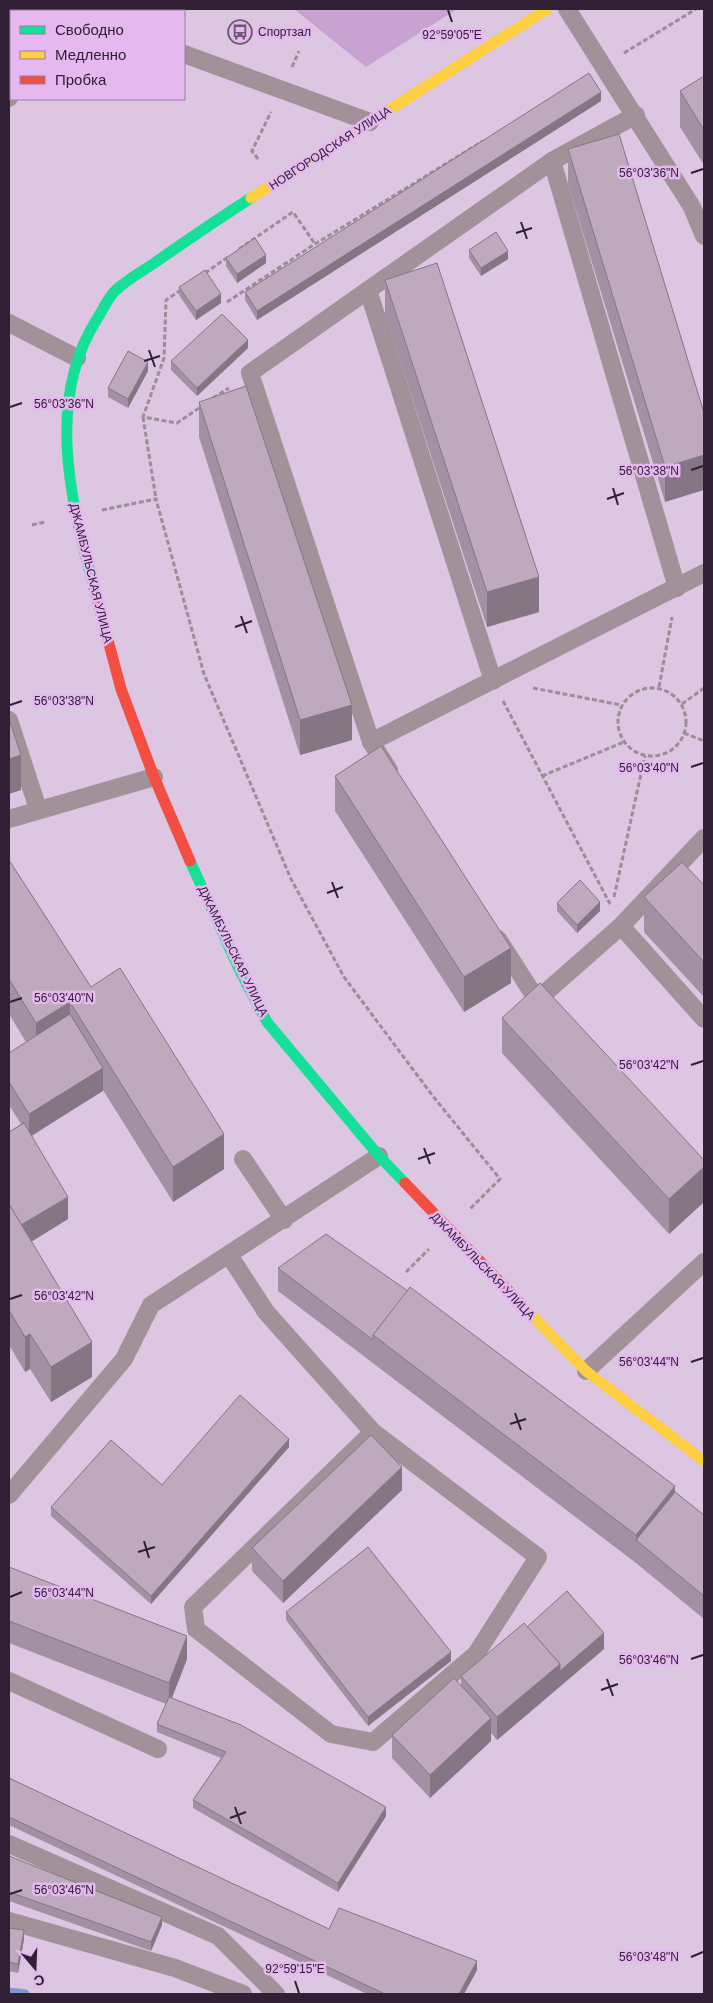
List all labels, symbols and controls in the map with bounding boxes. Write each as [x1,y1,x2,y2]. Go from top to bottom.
legend [10,10,185,100]
bus stop icon: Спортзал [227,19,253,45]
text: Свободно [55,21,124,38]
place label: Спортзал [258,25,311,39]
text: 92°59'05"E [422,28,482,42]
text: Медленно [55,46,126,63]
text: Пробка [55,71,107,88]
street label: НОВГОРОДСКАЯ УЛИЦА [266,103,394,193]
text: 56°03'36"N [619,166,679,180]
text: 56°03'36"N [34,397,94,411]
text: 56°03'38"N [619,464,679,478]
street label: ДЖАМБУЛЬСКАЯ УЛИЦА [67,502,115,644]
text: 56°03'38"N [34,694,94,708]
text: 56°03'40"N [619,761,679,775]
street label: ДЖАМБУЛЬСКАЯ УЛИЦА [195,883,271,1019]
text: 56°03'40"N [34,991,94,1005]
text: 56°03'42"N [619,1058,679,1072]
street label: ДЖАМБУЛЬСКАЯ УЛИЦА [428,1209,538,1323]
text: 56°03'42"N [34,1289,94,1303]
text: 56°03'44"N [619,1355,679,1369]
text: 56°03'44"N [34,1586,94,1600]
text: 56°03'46"N [619,1653,679,1667]
text: 56°03'46"N [34,1883,94,1897]
north arrow [10,1943,60,1993]
text: 56°03'48"N [619,1950,679,1964]
text: 92°59'15"E [265,1962,325,1976]
text: С [32,1971,47,1990]

